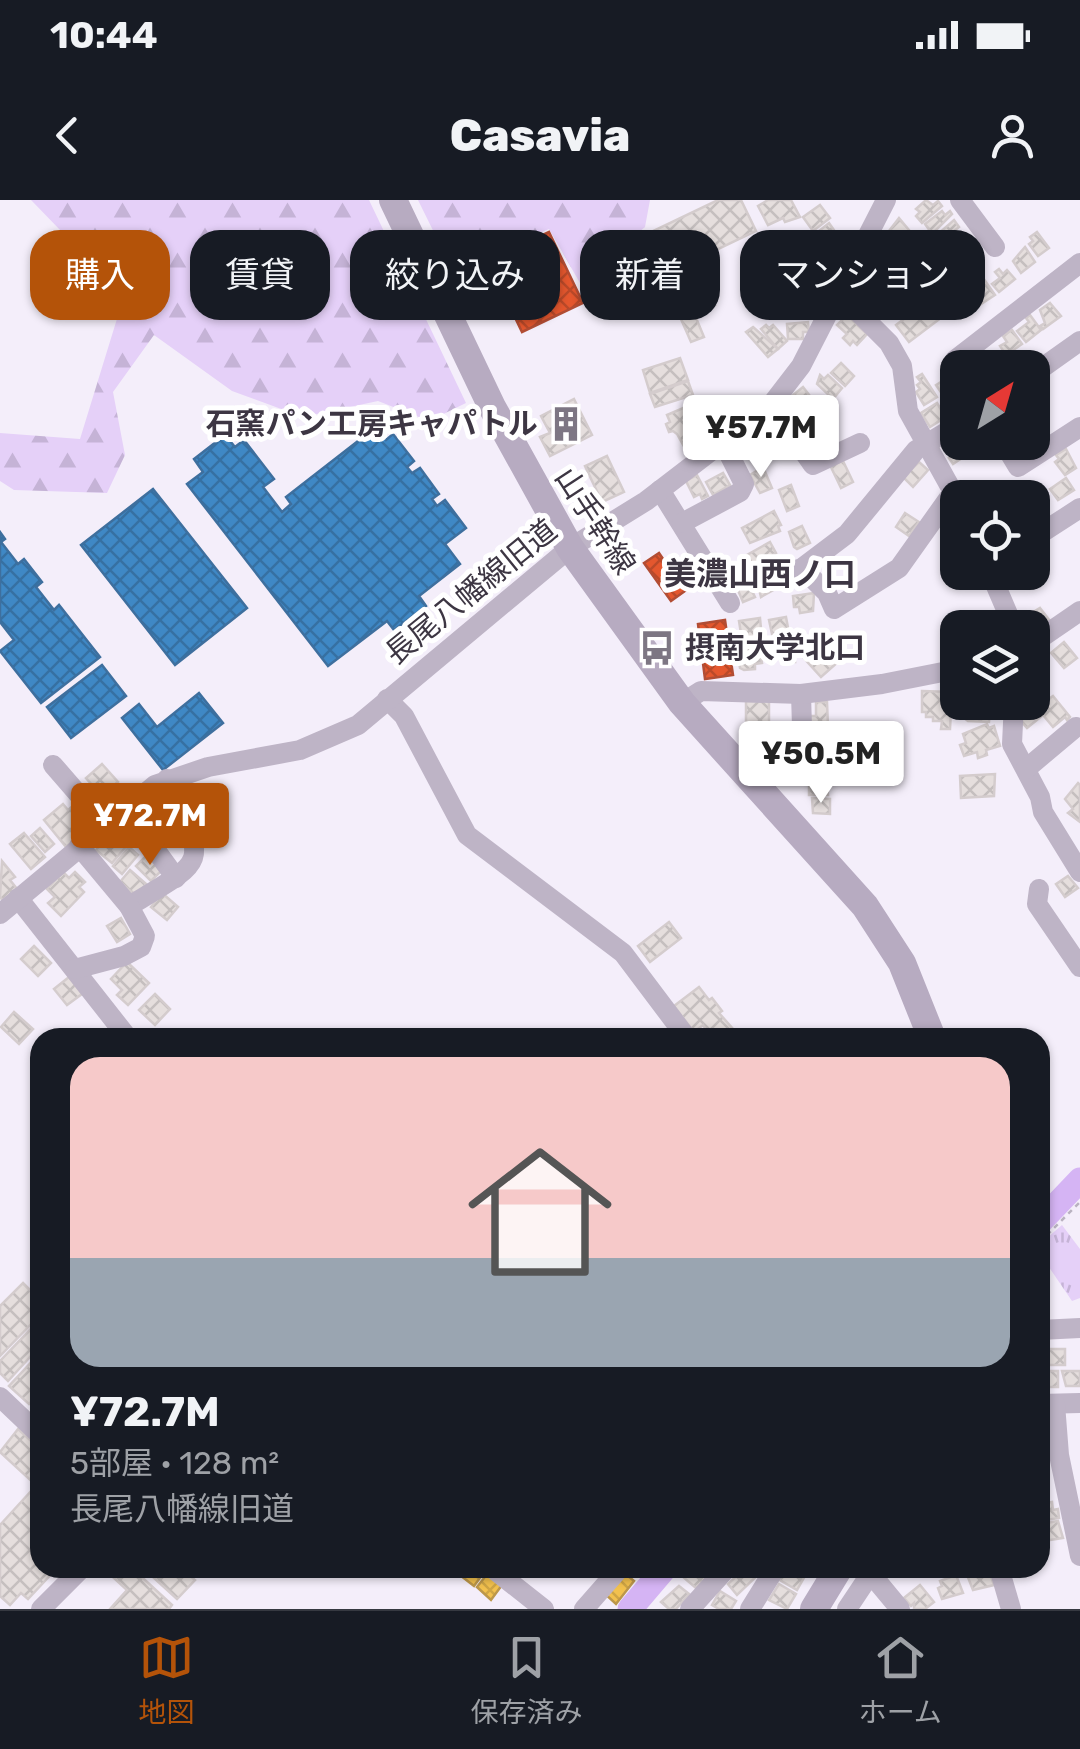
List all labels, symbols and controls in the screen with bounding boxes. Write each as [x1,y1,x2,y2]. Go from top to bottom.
text: 10:44 [50,12,158,58]
icon: back [40,108,95,163]
icon: person [985,108,1040,163]
text: Casavia [450,109,630,162]
chip: 購入 [30,230,170,320]
chip: 賃貸 [190,230,330,320]
chip: 絞り込み [350,230,560,320]
chip: 新着 [580,230,720,320]
chip: マンション [740,230,985,320]
north arrow [940,350,1050,460]
map controls [940,350,1050,720]
pin: ¥57.7M [680,395,842,480]
building icon: 石窯パン工房キャパトル [547,405,585,443]
place label: 石窯パン工房キャパトル [206,406,538,442]
text: ¥57.7M [705,408,817,446]
street label: 山手幹線 [547,461,643,581]
button: locate [940,480,1050,590]
street label: 長尾八幡線旧道 [378,512,564,672]
district label: 美濃山西ノ口 [664,555,856,593]
button: layers [940,610,1050,720]
bus stop icon: 摂南大学北口 [638,629,676,667]
place label: 摂南大学北口 [685,630,865,666]
pin: ¥50.5M [740,721,902,806]
text: ¥50.5M [761,734,881,772]
pin: ¥72.7M [69,783,231,868]
text: ¥72.7M [93,796,207,834]
icon: home [450,1122,630,1302]
text: ¥72.7M [70,1387,220,1437]
text: 5部屋 · 128 m² [70,1444,279,1482]
text: 長尾八幡線旧道 [70,1490,294,1528]
tab: 地図 [138,1630,194,1730]
tab: 保存済み [470,1630,582,1730]
tab: ホーム [859,1630,942,1730]

